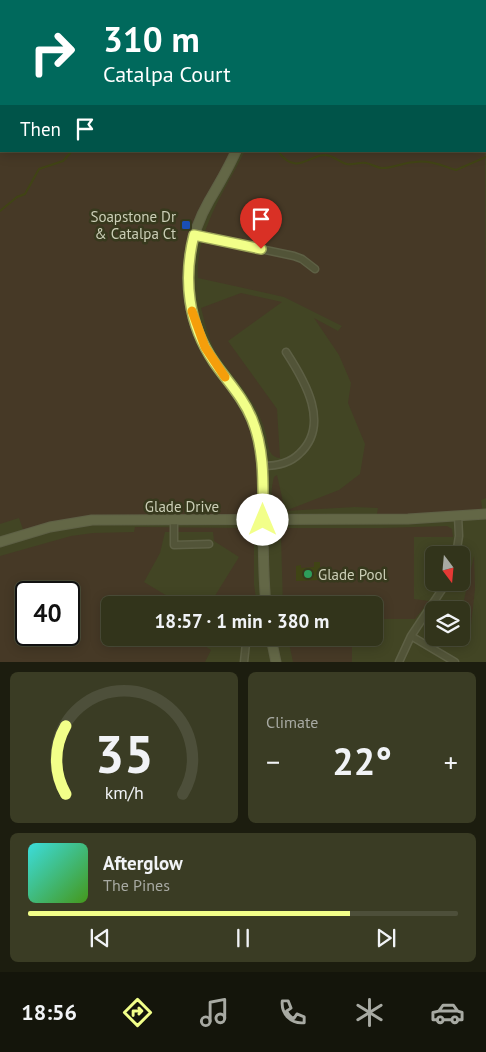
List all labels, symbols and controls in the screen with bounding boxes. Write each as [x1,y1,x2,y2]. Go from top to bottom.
text: 310 m [103,16,200,62]
icon: right [20,20,85,85]
text: Catalpa Court [103,60,231,88]
icon: arrive [71,115,99,143]
text: Then [20,117,61,141]
pin [240,198,282,249]
icon: arrive [247,205,275,233]
place label: Soapstone Dr & Catalpa Ct [90,207,176,243]
marker: Soapstone Dr & Catalpa Ct [180,219,192,231]
position arrow [236,493,288,545]
street label: Glade Drive [145,497,219,516]
north arrow [425,546,470,591]
map controls [425,546,470,646]
place label: Glade Pool [318,565,388,584]
marker: Glade Pool [302,568,314,580]
speed limit sign: 40 [15,581,80,646]
button: layers [425,601,470,646]
text: 18:57 · 1 min · 380 m [155,609,329,633]
text: Climate [266,712,318,732]
text: 35 [95,720,153,787]
text: 22° [332,736,392,785]
text: − [266,743,280,780]
text: + [444,743,458,780]
text: km/h [104,781,144,804]
text: Afterglow [103,851,183,875]
text: The Pines [103,875,170,895]
icon: previous [86,924,114,952]
icon: pause [229,924,257,952]
icon: next [372,924,400,952]
icon: directions [120,995,155,1030]
icon: music [197,995,232,1030]
icon: phone [275,995,310,1030]
icon: climate [352,995,387,1030]
icon: car [430,995,465,1030]
text: 18:56 [21,998,77,1026]

